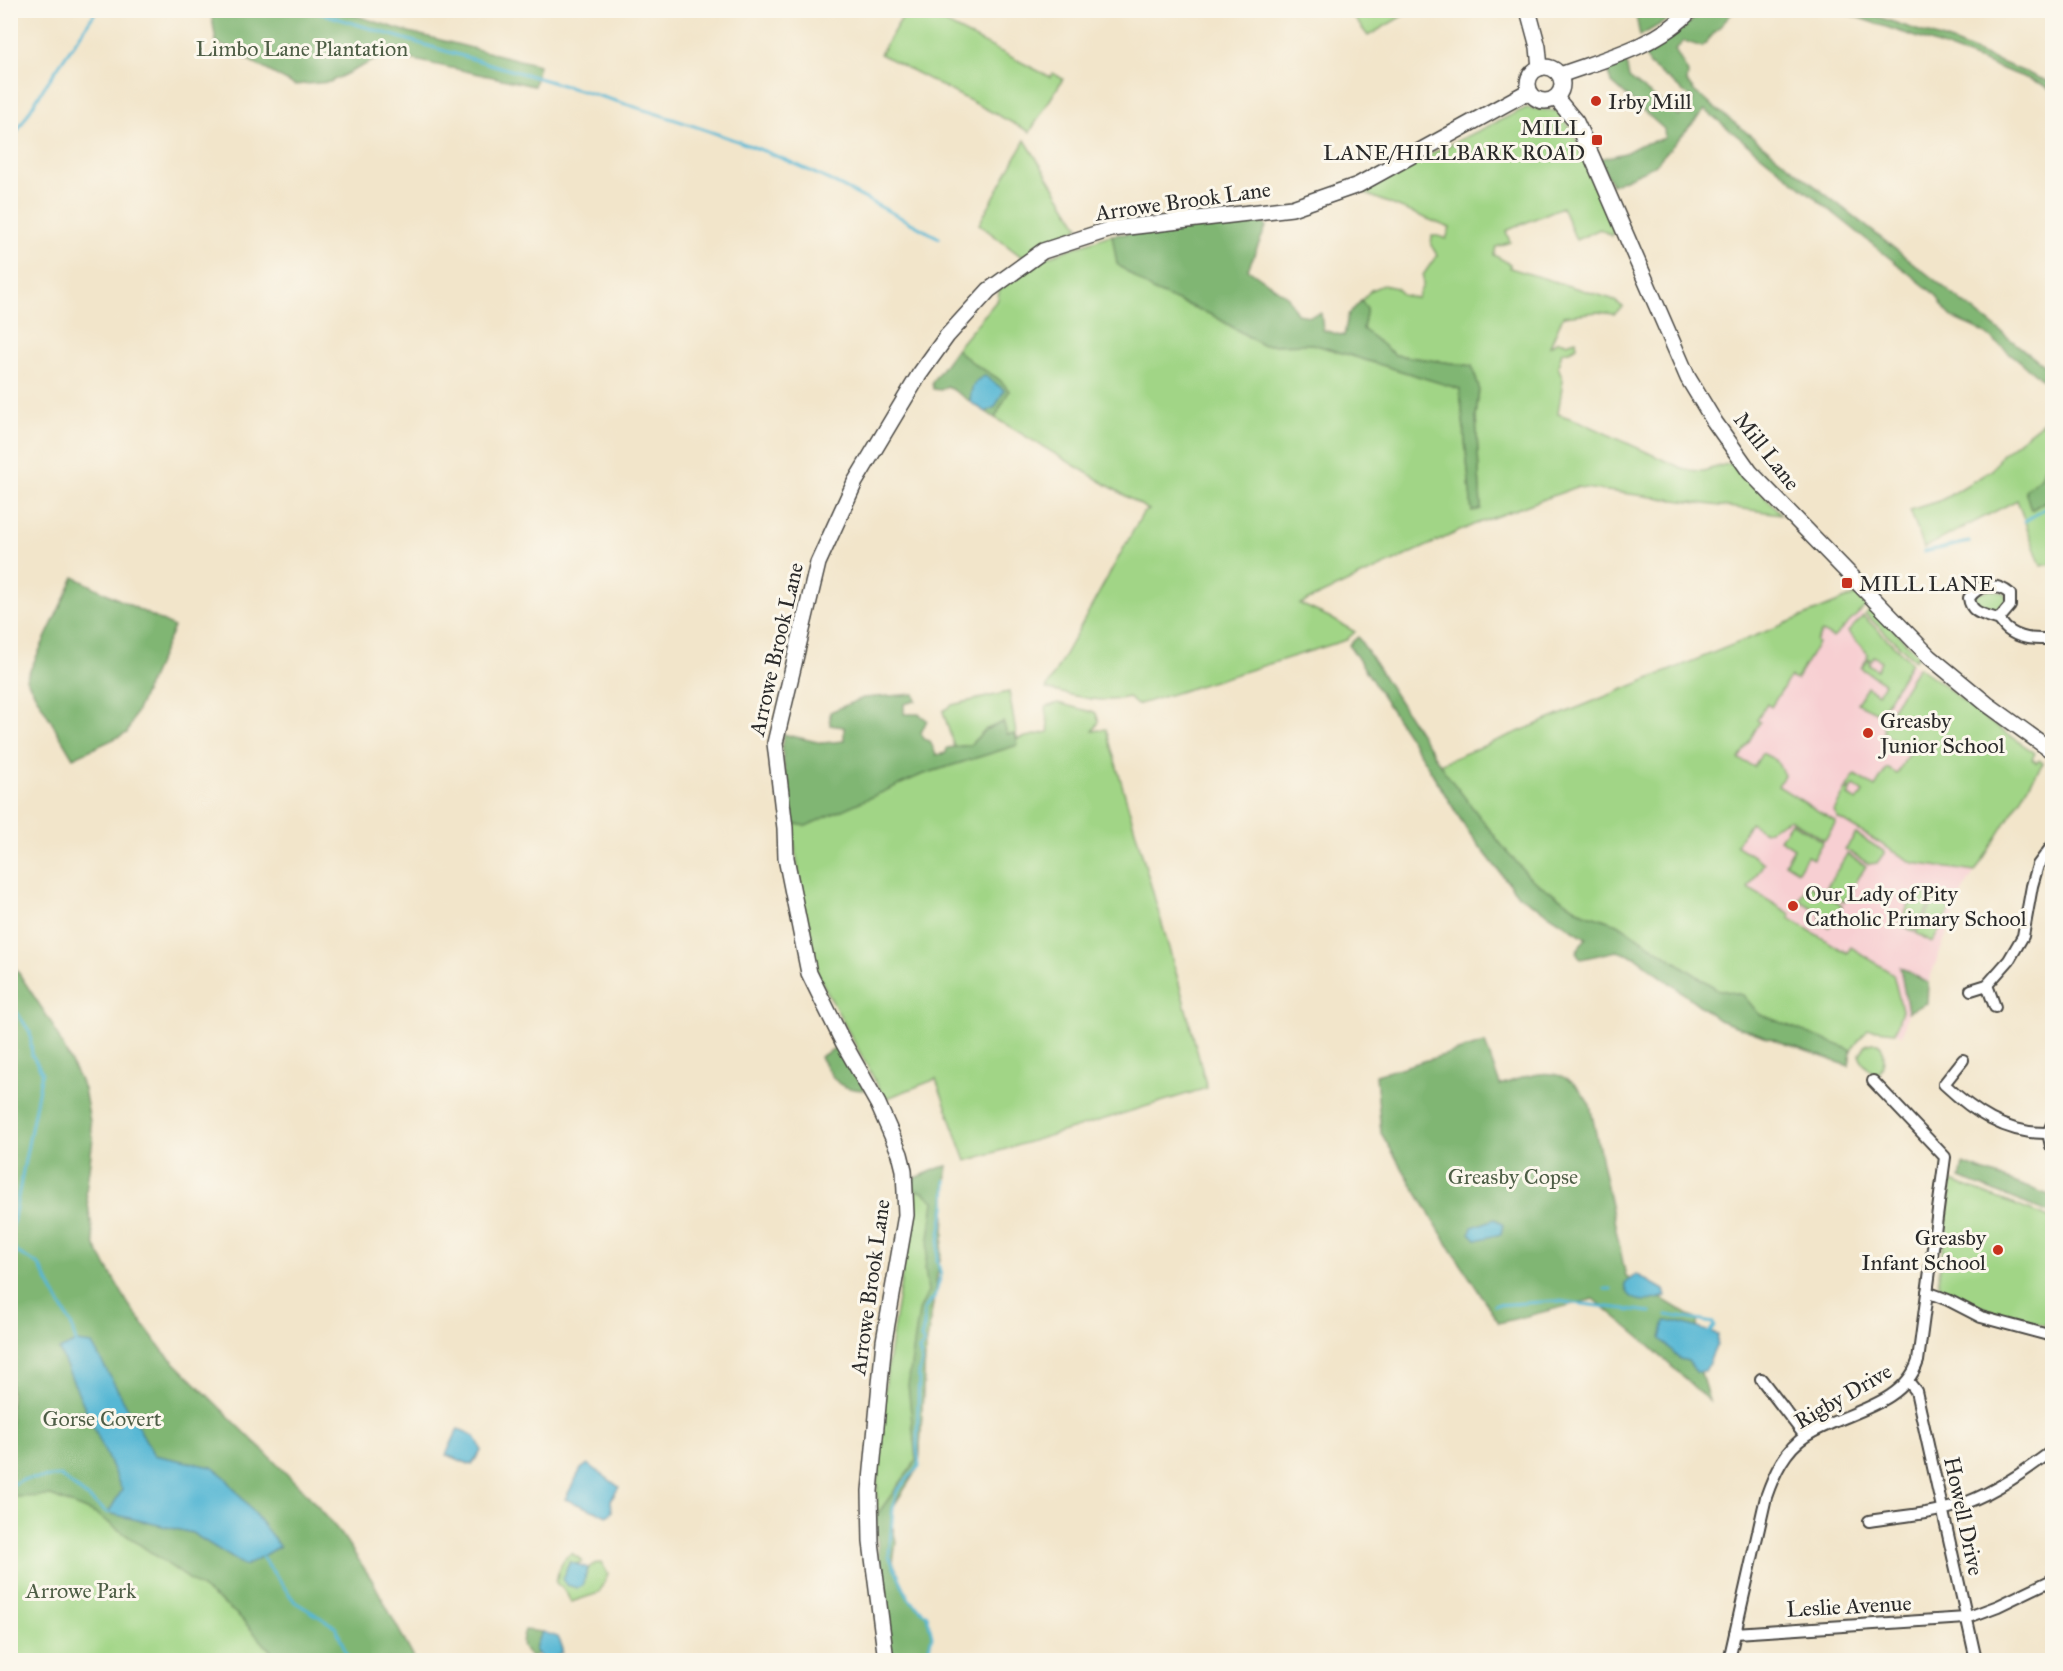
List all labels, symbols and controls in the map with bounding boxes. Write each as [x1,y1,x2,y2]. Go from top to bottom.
park label: Limbo Lane Plantation [196,35,408,62]
place label: Irby Mill [1608,88,1692,115]
marker: Irby Mill [1589,94,1603,108]
place label: MILL LANE/HILLBARK ROAD [1323,114,1585,166]
marker: MILL LANE/HILLBARK ROAD [1590,133,1604,147]
street label: Arrowe Brook Lane [1092,175,1273,227]
street label: Mill Lane [1728,406,1806,496]
street label: Arrowe Brook Lane [743,560,809,739]
place label: MILL LANE [1859,570,1995,597]
marker: MILL LANE [1840,576,1854,590]
place label: Greasby Junior School [1878,707,2005,759]
marker: Greasby Junior School [1861,726,1875,740]
place label: Our Lady of Pity Catholic Primary School [1805,880,2027,932]
marker: Our Lady of Pity Catholic Primary School [1786,899,1800,913]
park label: Greasby Copse [1448,1163,1578,1190]
street label: Arrowe Brook Lane [844,1197,896,1378]
place label: Greasby Infant School [1861,1224,1987,1276]
marker: Greasby Infant School [1991,1243,2005,1257]
street label: Rigby Drive [1789,1357,1897,1435]
park label: Gorse Covert [42,1405,162,1432]
street label: Howell Drive [1938,1454,1990,1578]
park label: Arrowe Park [25,1577,137,1604]
street label: Leslie Avenue [1786,1589,1912,1623]

